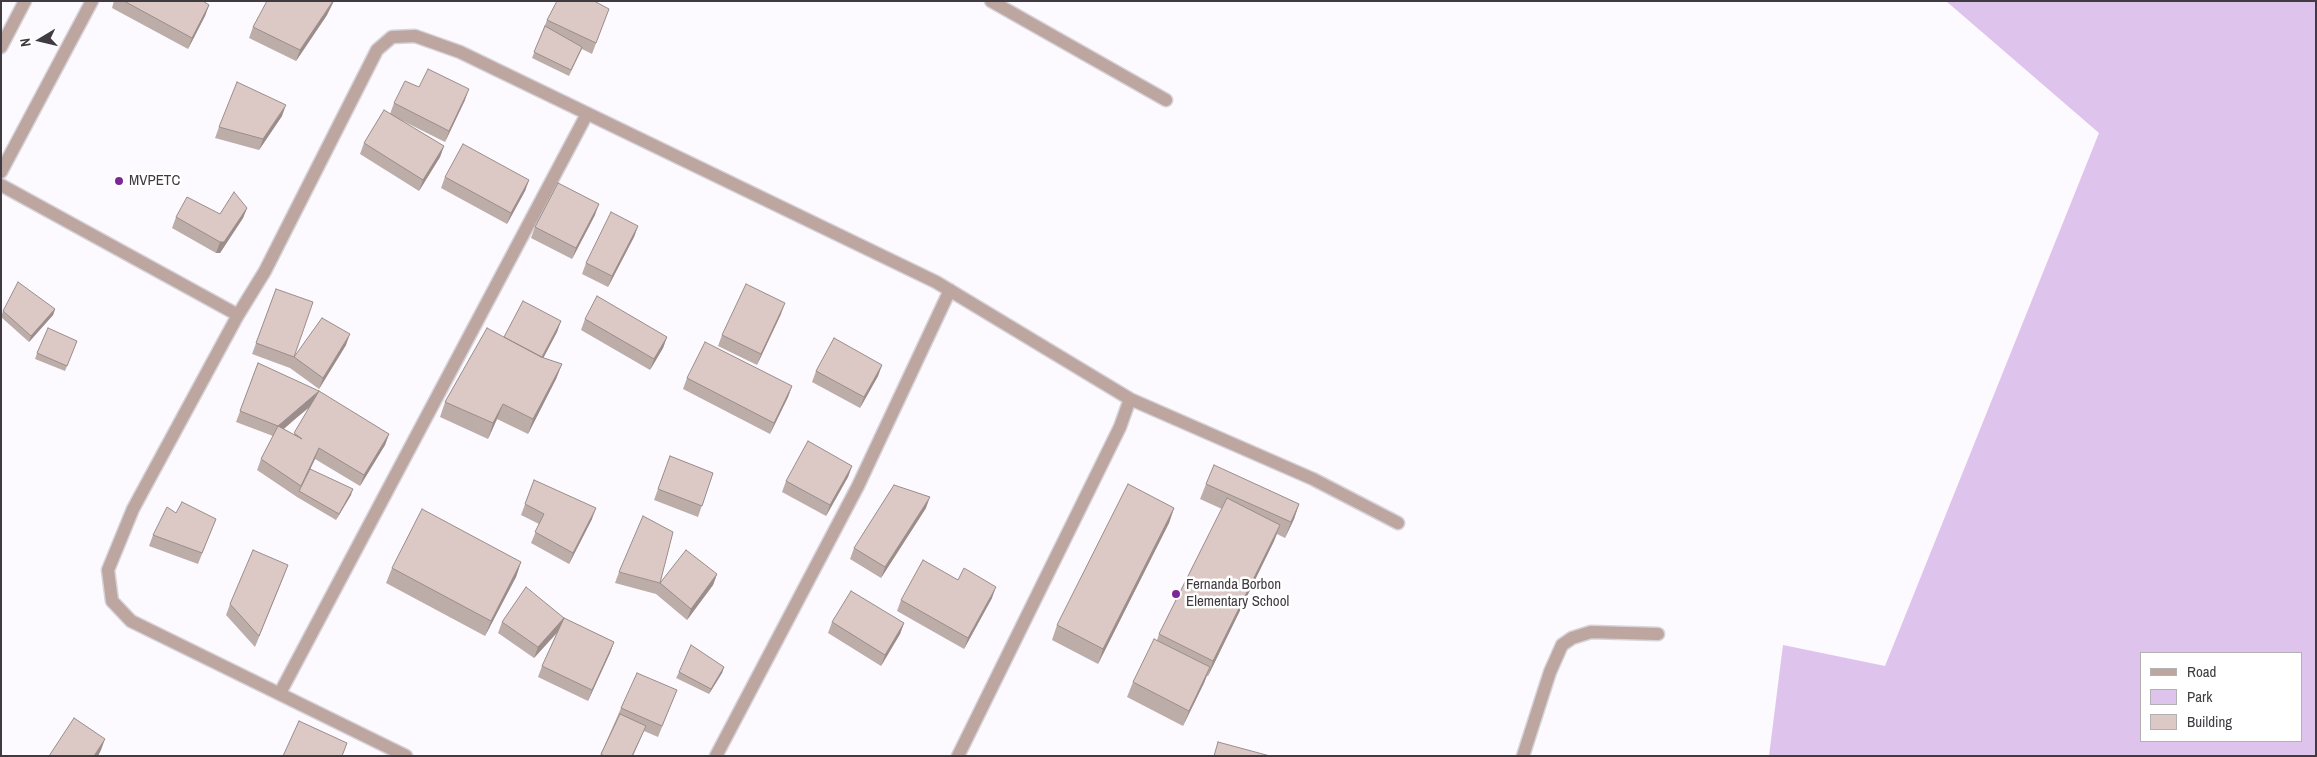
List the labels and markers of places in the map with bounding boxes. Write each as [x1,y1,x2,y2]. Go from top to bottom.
place label: MVPETC [129,172,180,190]
marker: MVPETC [113,175,125,187]
place label: Fernanda Borbon Elementary School [1186,576,1289,611]
marker: Fernanda Borbon Elementary School [1170,588,1182,600]

